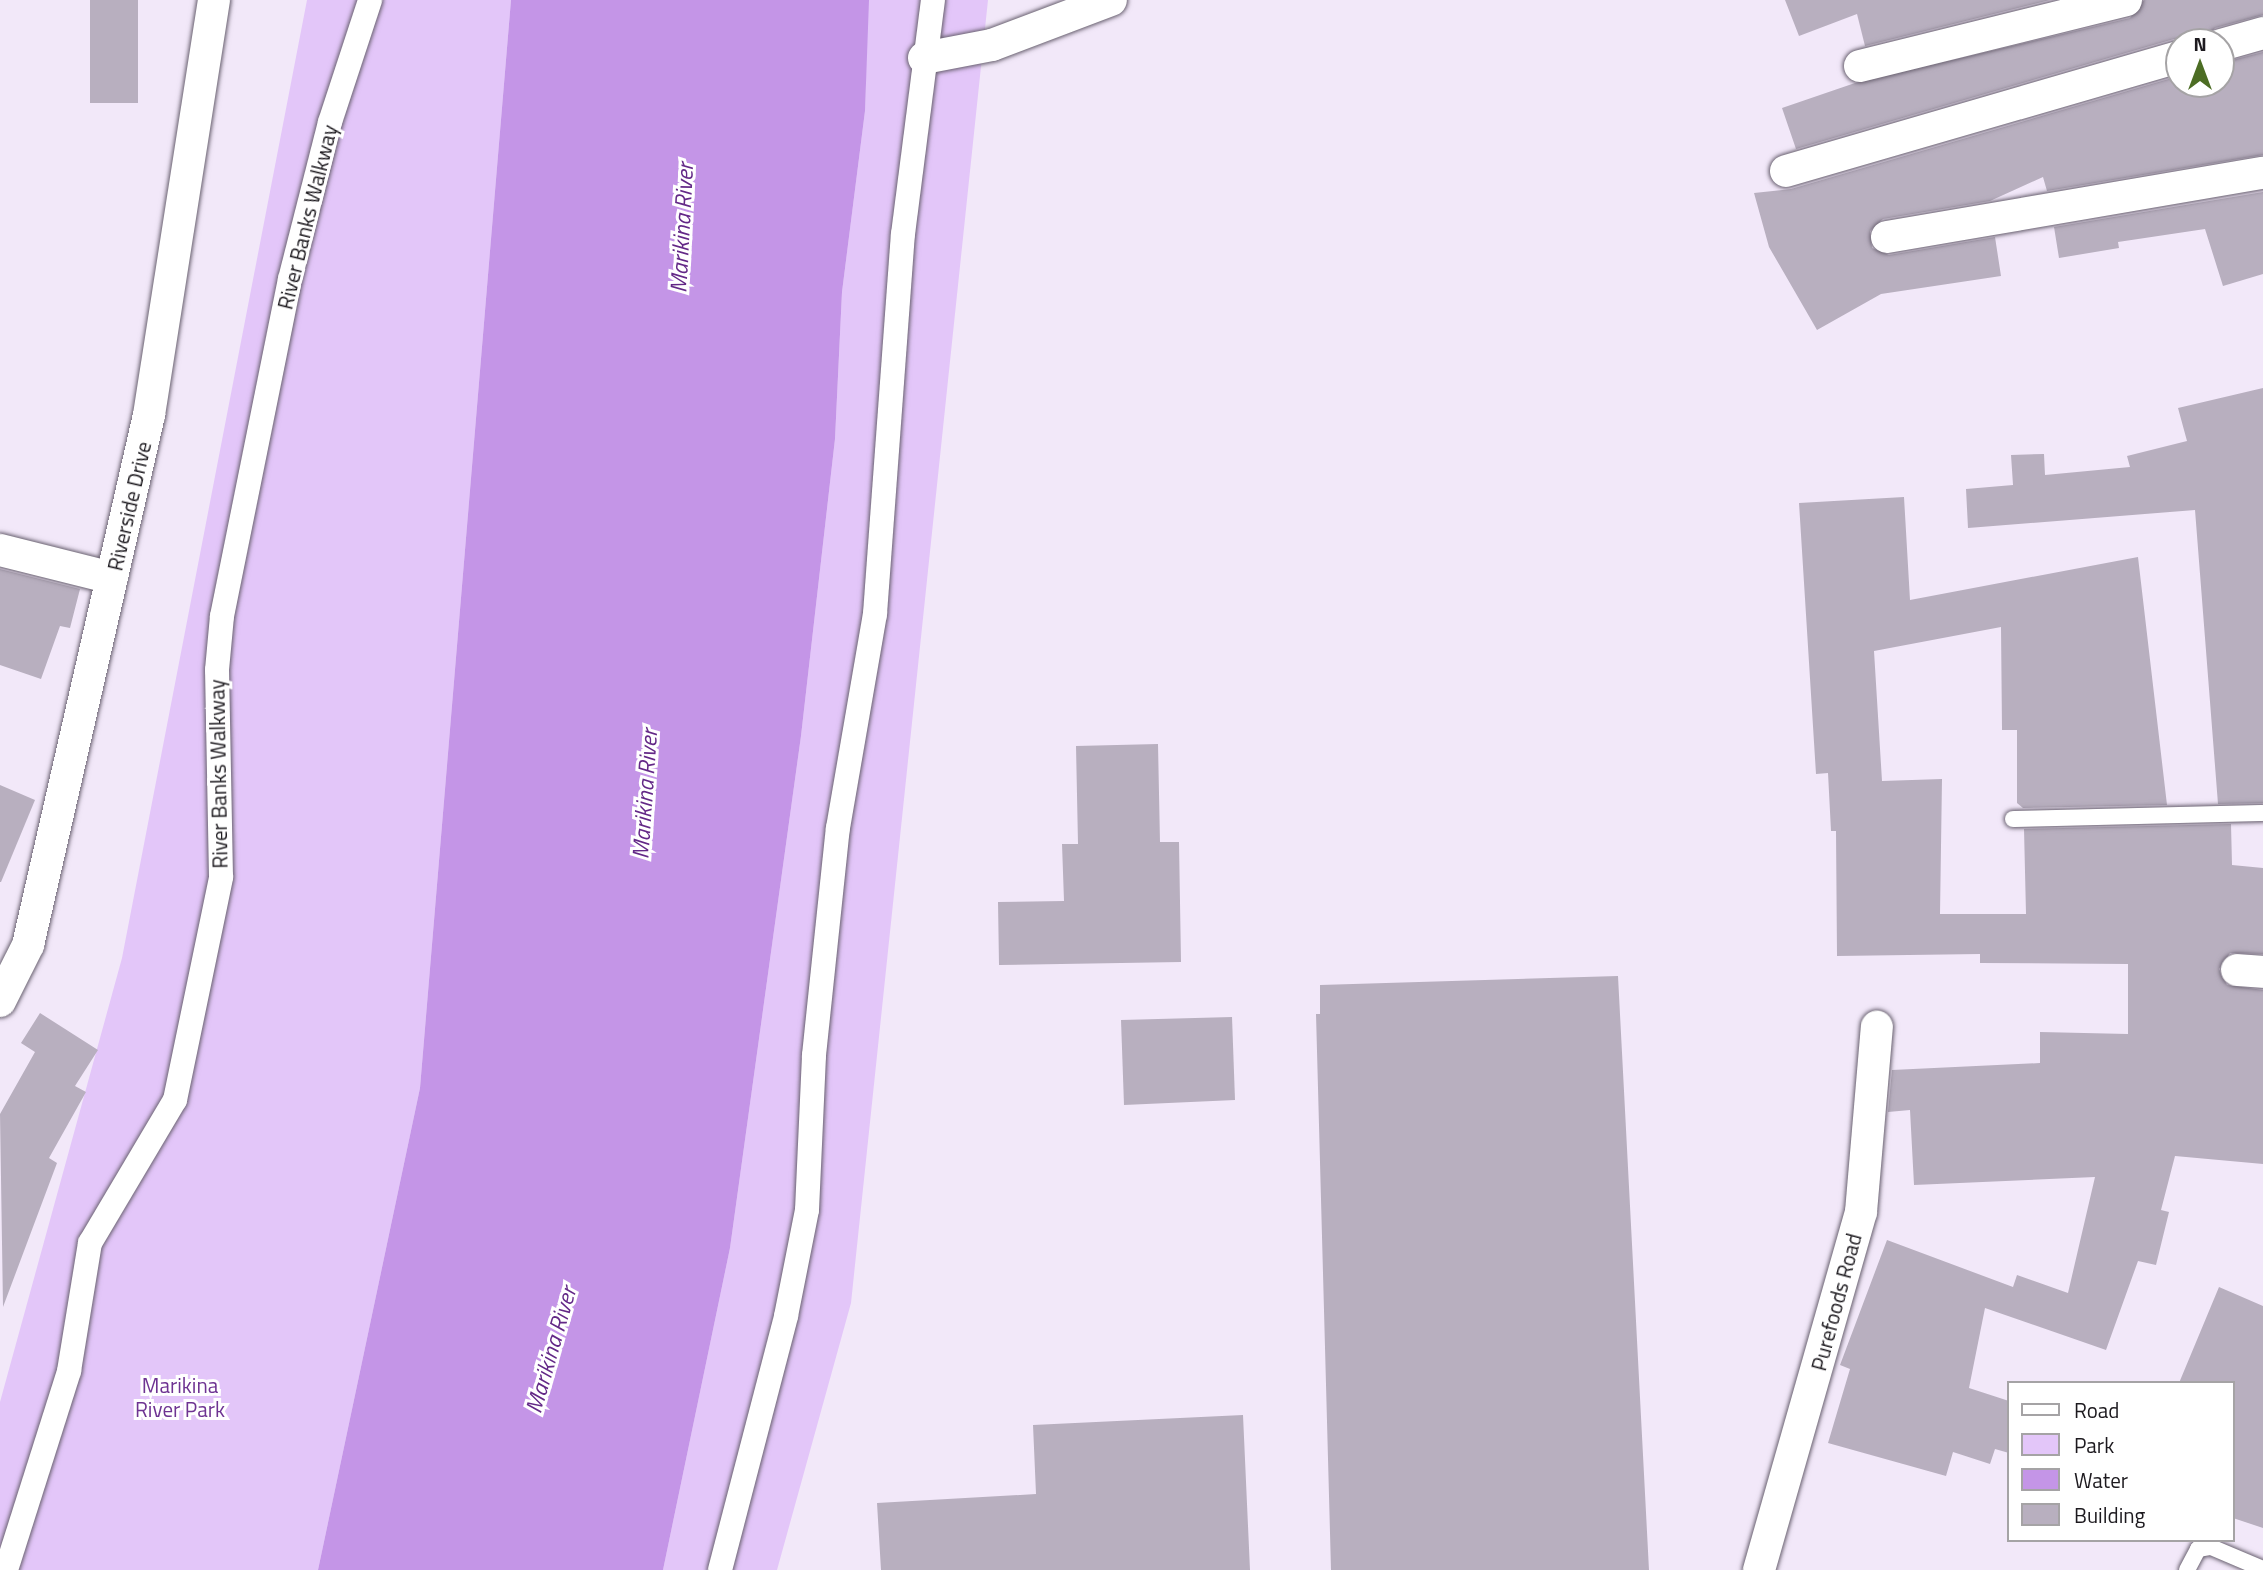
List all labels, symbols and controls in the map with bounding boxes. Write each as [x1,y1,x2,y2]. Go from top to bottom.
north arrow [2165,28,2235,98]
text: N [2193,29,2207,58]
street label: River Banks Walkway [272,122,342,312]
water label: Marikina River [665,162,699,294]
street label: Riverside Drive [102,439,156,573]
street label: River Banks Walkway [204,679,232,869]
water label: Marikina River [627,728,663,860]
street label: Purefoods Road [1806,1231,1866,1373]
water label: Marikina River [520,1284,582,1416]
park label: Marikina River Park [135,1372,225,1422]
legend [2008,1381,2235,1542]
text: Road [2074,1394,2119,1426]
text: Park [2074,1429,2114,1461]
text: Water [2074,1464,2128,1496]
text: Building [2074,1499,2145,1531]

